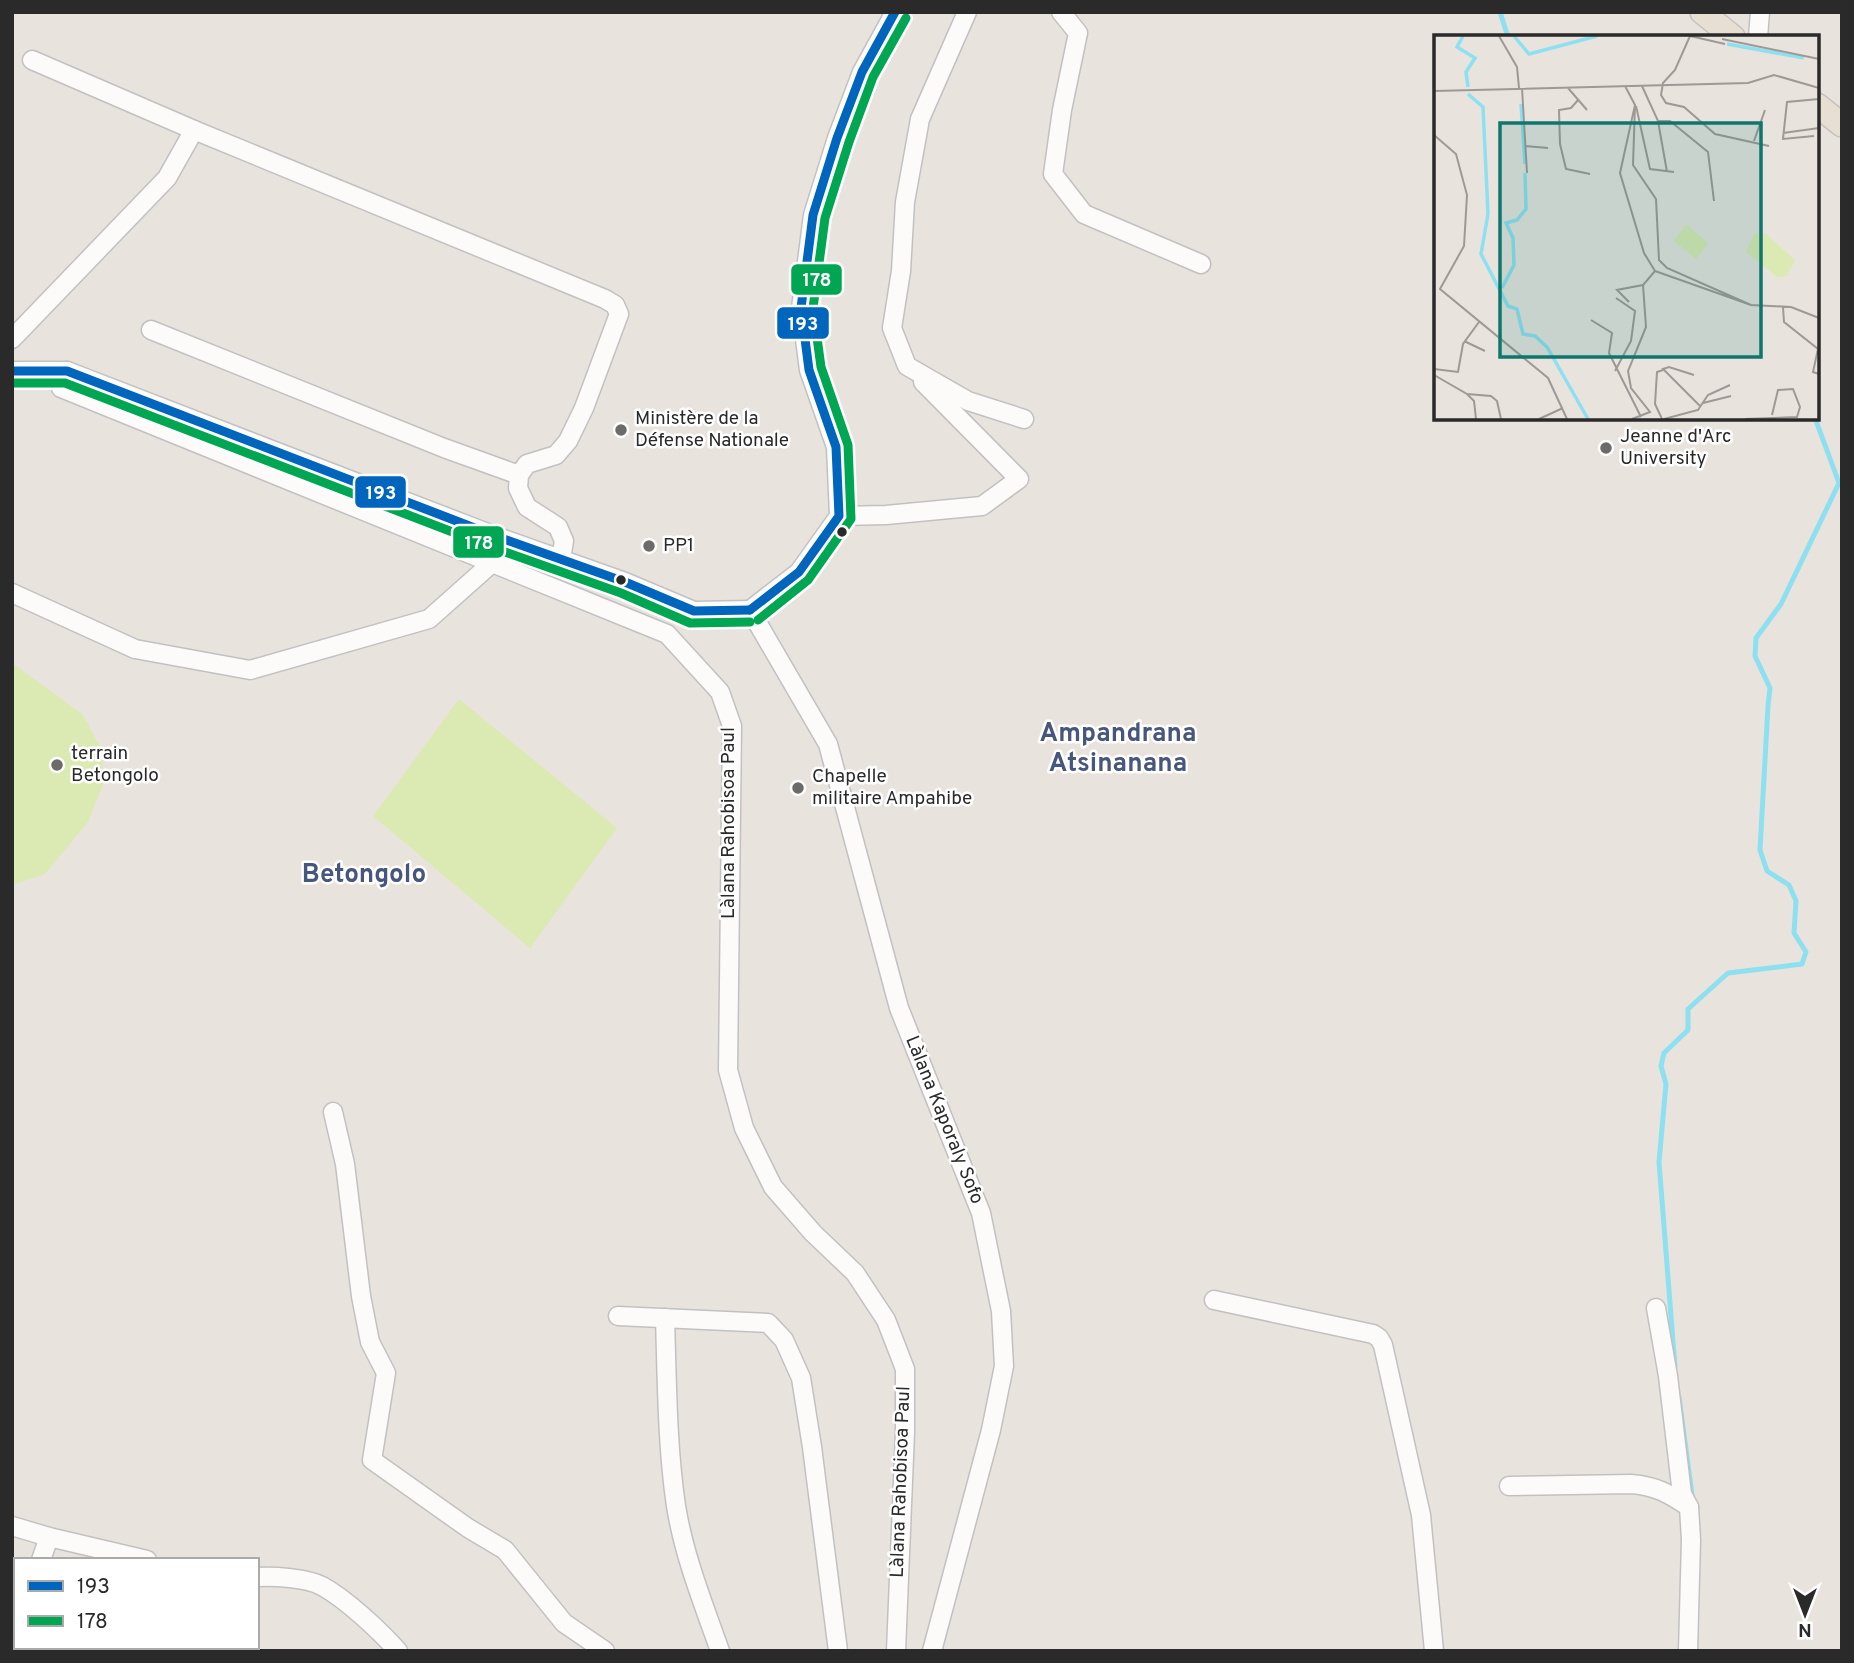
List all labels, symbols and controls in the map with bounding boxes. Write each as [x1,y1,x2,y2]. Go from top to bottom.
inset map [1434,35,1819,420]
line badge: 178 [790,263,843,296]
text: 178 [802,269,832,293]
line badge: 193 [776,306,830,340]
text: 193 [788,313,818,337]
place label: Ministère de la Défense Nationale [635,407,789,453]
marker: Ministère de la Défense Nationale [613,422,629,438]
place label: Jeanne d'Arc University [1620,425,1731,471]
marker: Jeanne d'Arc University [1598,440,1614,456]
line badge: 193 [354,475,407,509]
text: 193 [366,482,396,506]
line badge: 178 [452,525,505,559]
unlabelled marker [835,525,849,539]
text: 178 [464,532,494,556]
place label: PP1 [663,534,694,558]
marker: PP1 [641,538,657,554]
unlabelled marker [614,573,628,587]
district label: Ampandrana Atsinanana [1040,718,1196,781]
street label: Làlana Rahobisoa Paul [717,727,741,919]
place label: terrain Betongolo [71,742,159,788]
marker: terrain Betongolo [49,757,65,773]
place label: Chapelle militaire Ampahibe [812,765,972,811]
marker: Chapelle militaire Ampahibe [790,780,806,796]
district label: Betongolo [302,859,426,892]
street label: Làlana Kaporaly Sofo [899,1032,989,1208]
street label: Làlana Rahobisoa Paul [886,1386,916,1578]
legend [14,1558,259,1649]
text: 193 [77,1574,110,1601]
north arrow [1770,1579,1840,1649]
text: 178 [77,1609,108,1636]
text: N [1798,1617,1812,1641]

